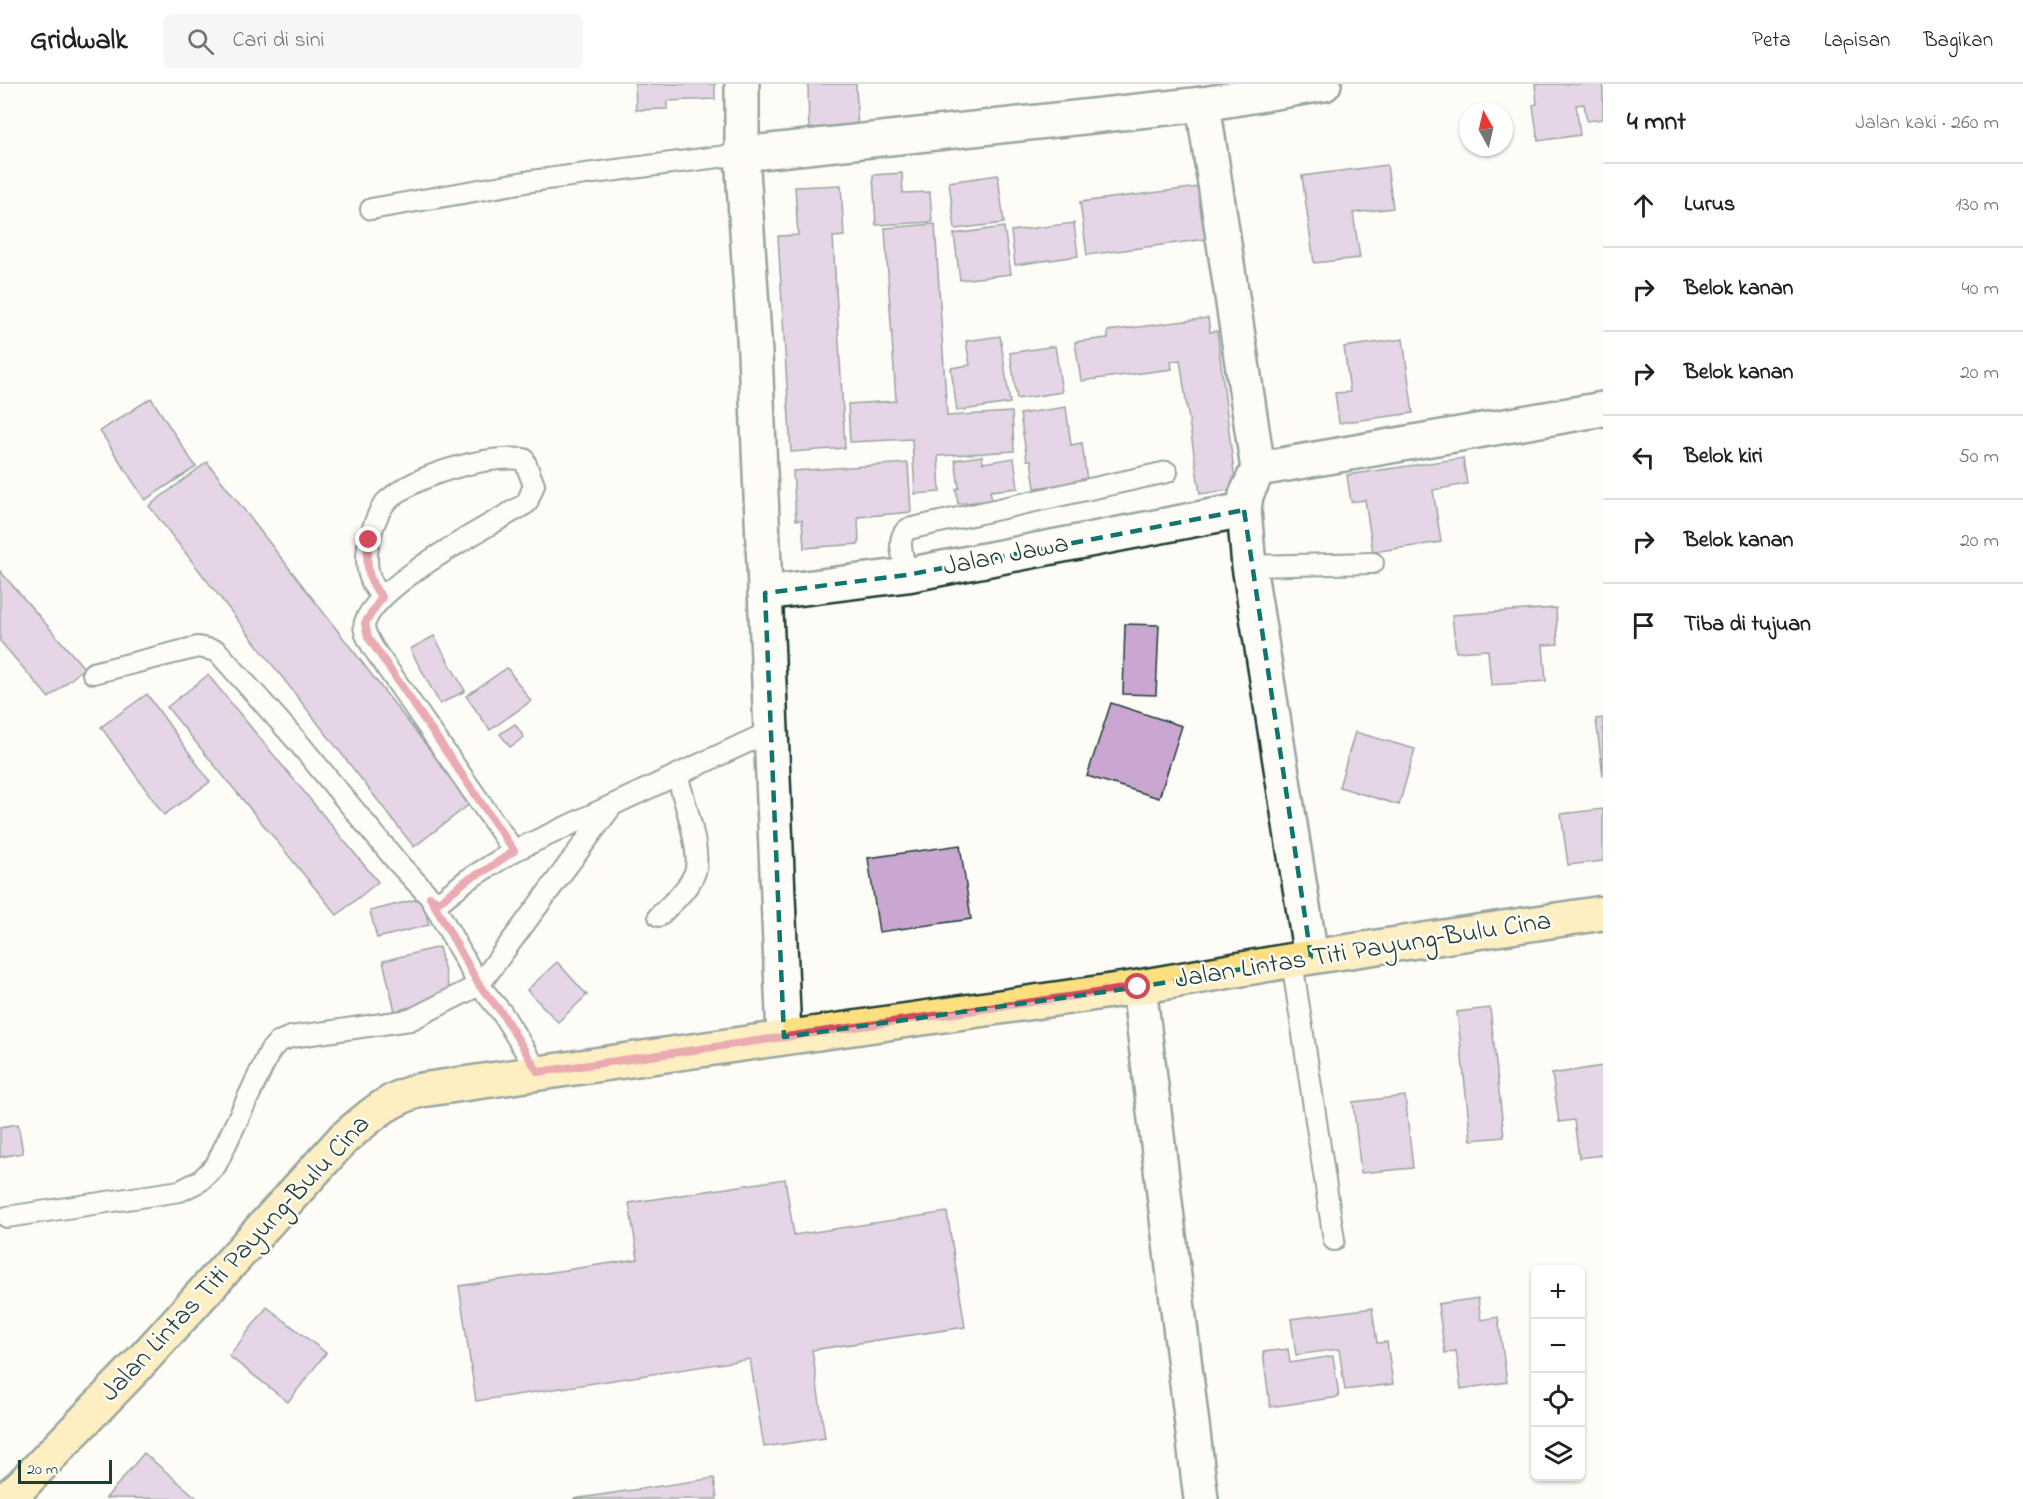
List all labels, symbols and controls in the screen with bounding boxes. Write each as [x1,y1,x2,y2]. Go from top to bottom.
search box [163,14,583,68]
text: Gridwalk [30,21,127,62]
icon: search [184,25,217,58]
text: Cari di sini [232,25,325,57]
text: Peta [1752,26,1791,56]
text: Lapisan [1824,26,1890,56]
text: Bagikan [1923,26,1993,56]
north arrow [1459,102,1513,156]
text: 4 mnt [1627,104,1686,142]
text: Jalan kaki · 260 m [1855,109,1999,138]
icon: ahead [1627,189,1660,222]
text: Lurus [1684,189,1735,221]
text: 130 m [1955,191,1999,220]
icon: right [1627,273,1660,306]
text: Belok kanan [1684,273,1793,305]
text: 40 m [1962,275,1999,304]
icon: right [1627,357,1660,390]
text: Belok kanan [1684,357,1793,389]
text: 20 m [1960,359,1999,388]
icon: left [1627,441,1660,474]
text: Belok kiri [1684,441,1763,473]
text: 50 m [1958,443,1999,472]
street label: Jalan Jawa [940,525,1072,587]
icon: right [1627,525,1660,558]
text: Belok kanan [1684,525,1793,557]
route end [355,526,381,552]
text: 20 m [1960,527,1999,556]
icon: arrive [1627,609,1660,642]
text: Tiba di tujuan [1684,609,1811,641]
street label: Jalan Lintas Titi Payung–Bulu Cina [1172,902,1554,1000]
route start [1124,973,1150,999]
street label: Jalan Lintas Titi Payung–Bulu Cina [92,1107,380,1411]
map controls [1531,1265,1585,1481]
button: + [1531,1265,1585,1319]
button: − [1531,1319,1585,1373]
button: locate [1531,1373,1585,1427]
button: layers [1531,1427,1585,1481]
scale bar [18,1457,112,1484]
text: 20 m [27,1458,58,1482]

